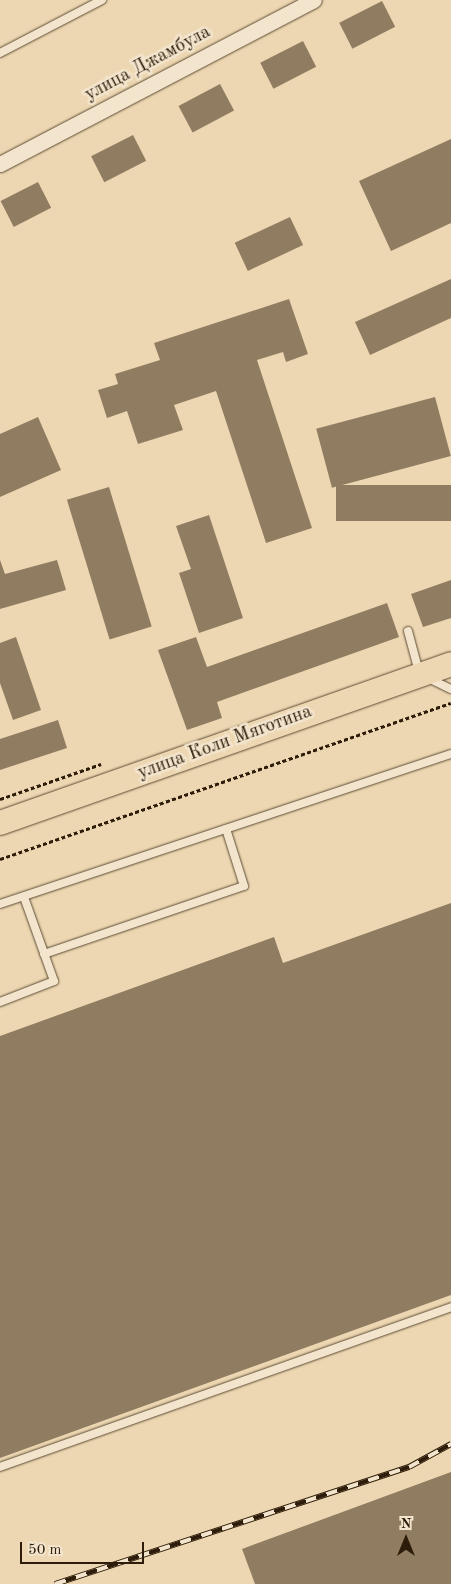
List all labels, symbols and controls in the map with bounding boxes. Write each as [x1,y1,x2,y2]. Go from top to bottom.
street label: улица Джамбула [81,21,215,107]
street label: улица Коли Мяготина [135,701,315,785]
north arrow [381,1514,431,1564]
text: N [401,1517,411,1531]
scale bar [22,1532,146,1564]
text: 50 m [28,1543,62,1558]

